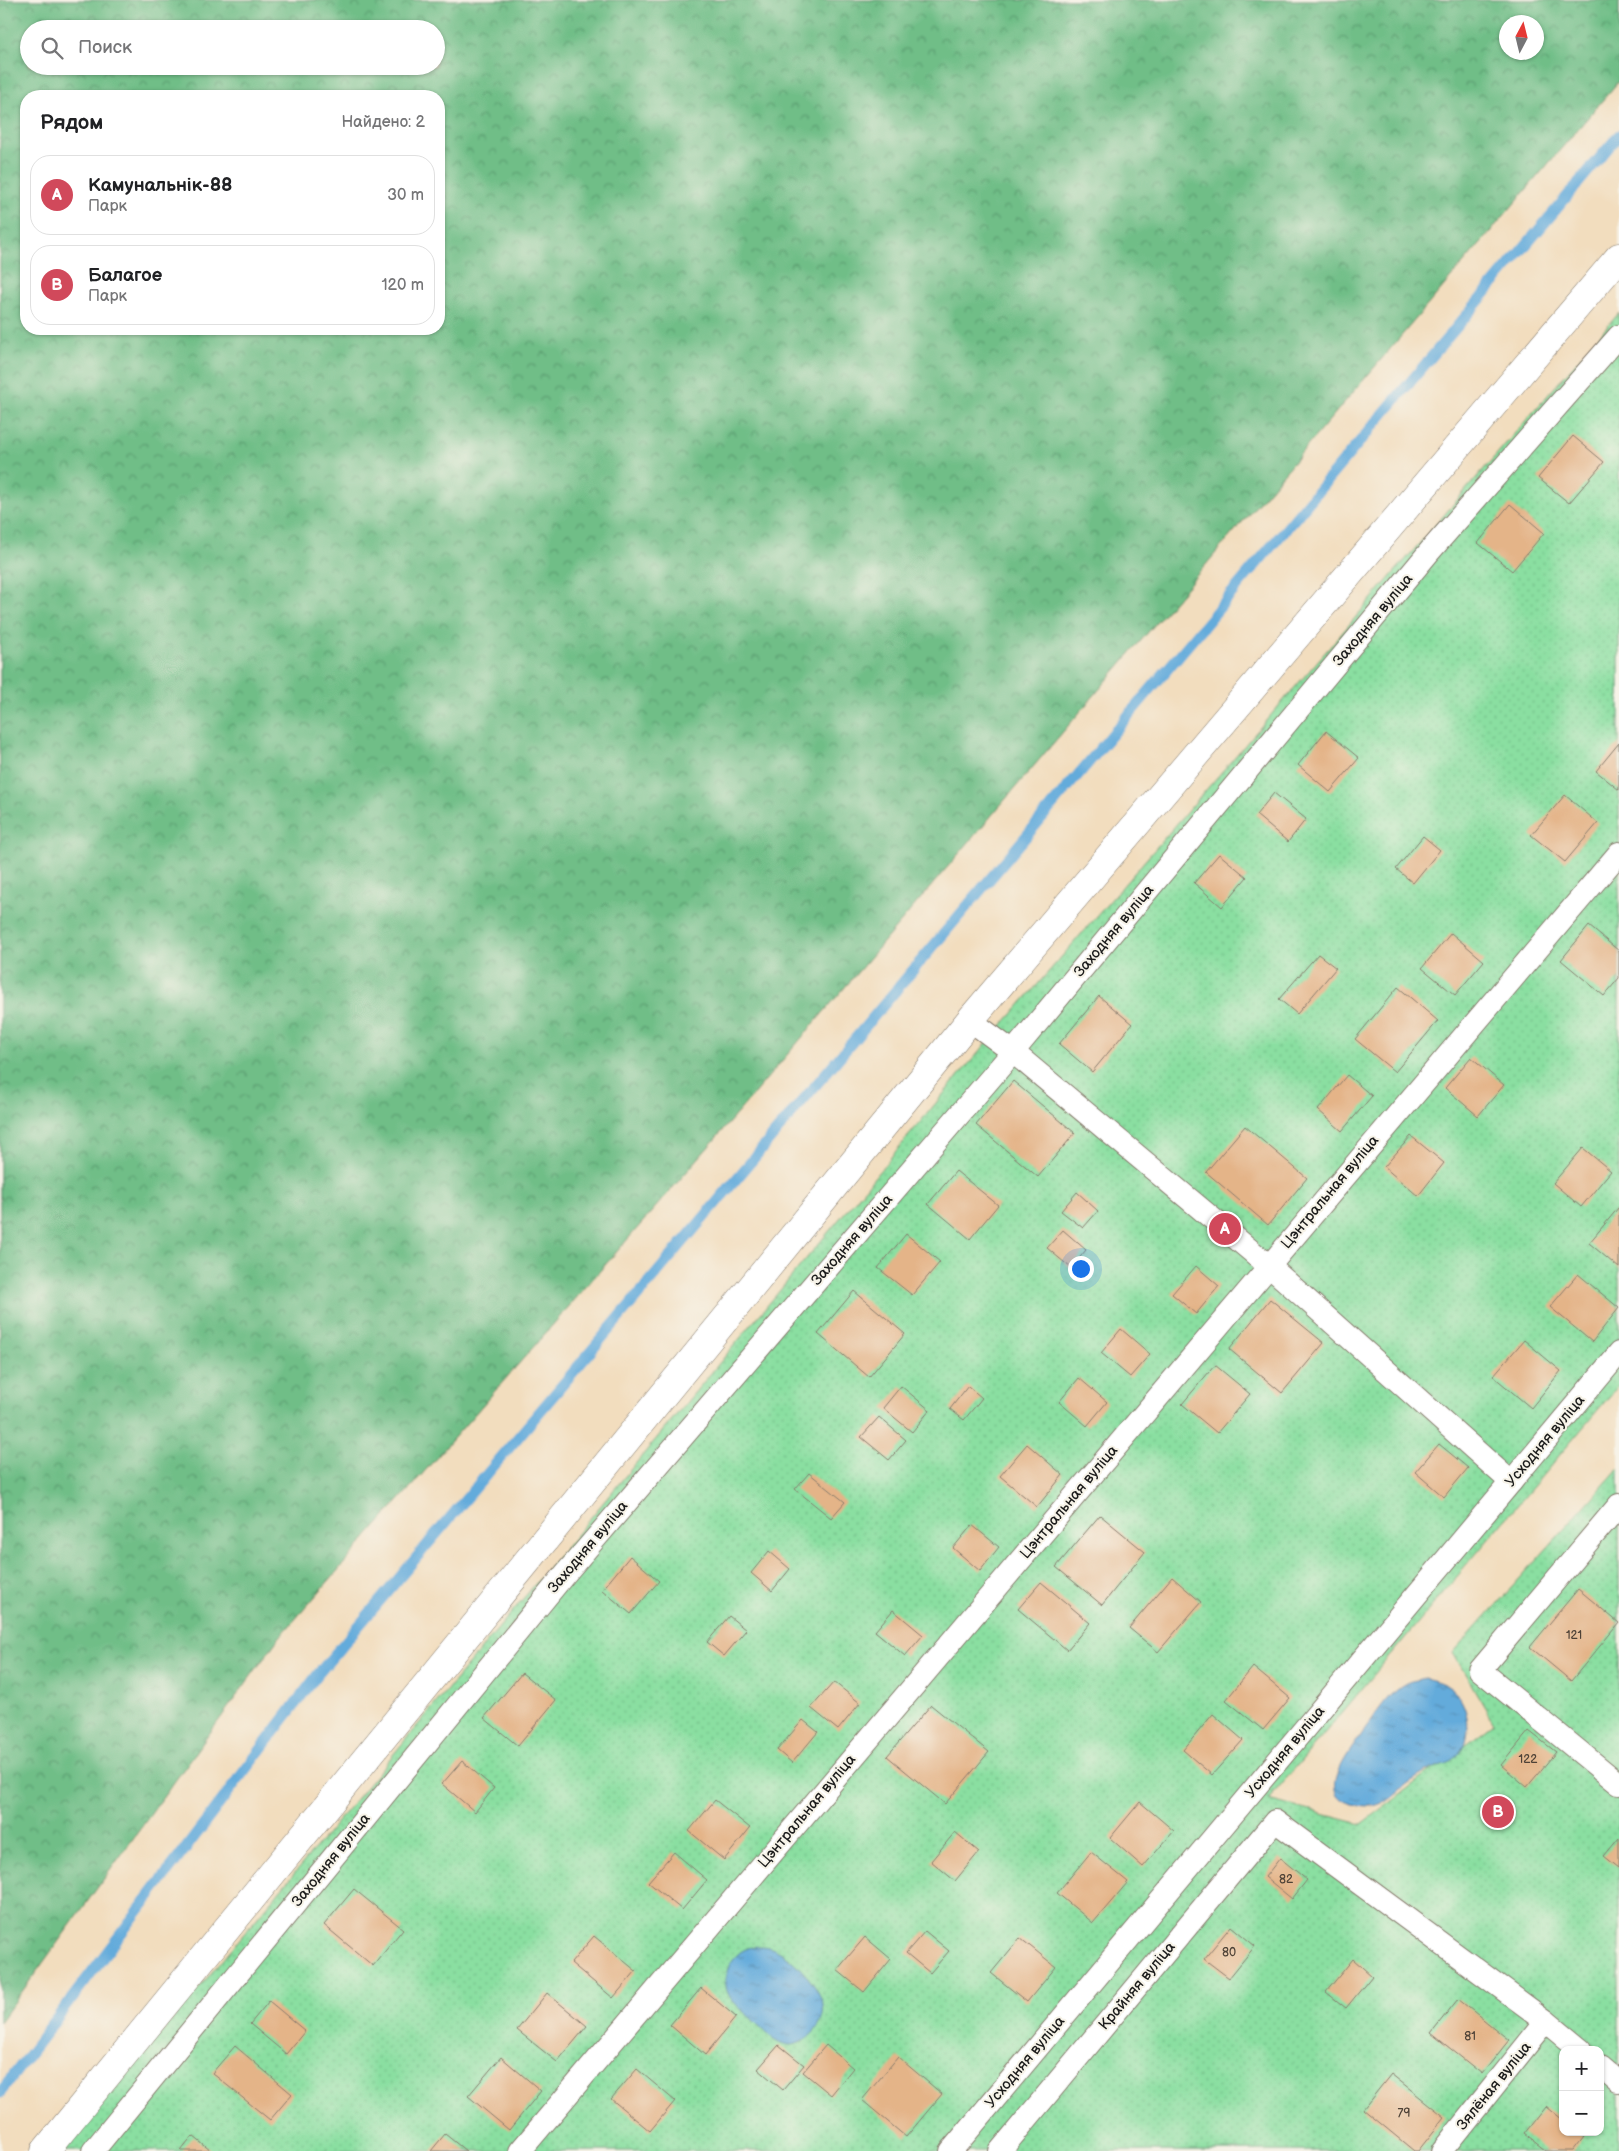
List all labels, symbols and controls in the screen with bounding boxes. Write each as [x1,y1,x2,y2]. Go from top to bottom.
north arrow [1499,15,1544,60]
search box [20,20,445,75]
icon: search [38,34,66,62]
text: Поиск [78,36,132,59]
text: Рядом [40,110,103,135]
text: Найдено: 2 [341,113,425,132]
text: Камунальнік-88 [88,174,233,197]
text: A [52,186,62,205]
text: 30 m [387,186,424,205]
text: Парк [88,197,127,216]
text: Балагое [88,264,162,287]
text: B [51,276,63,295]
text: 120 m [381,276,424,295]
text: Парк [88,287,127,306]
street label: Заходняя вуліца [1329,570,1417,670]
street label: Заходняя вуліца [1070,881,1158,981]
street label: Цэнтральная вуліца [1277,1131,1383,1253]
street label: Заходняя вуліца [807,1190,897,1290]
pin: A [1209,1210,1241,1248]
your location [1068,1256,1094,1282]
street label: Усходняя вуліца [1501,1391,1589,1491]
street label: Цэнтральная вуліца [1016,1441,1122,1563]
street label: Заходняя вуліца [544,1497,632,1597]
house number: 121 [1566,1628,1582,1643]
street label: Усходняя вуліца [1241,1702,1329,1802]
street label: Цэнтральная вуліца [754,1750,860,1872]
house number: 122 [1519,1752,1537,1767]
pin: B [1482,1793,1514,1831]
street label: Заходняя вуліца [288,1809,375,1911]
house number: 82 [1279,1872,1293,1887]
street label: Крайняя вуліца [1095,1938,1180,2034]
house number: 80 [1222,1945,1236,1960]
street label: Усходняя вуліца [981,2012,1069,2112]
house number: 81 [1464,2029,1476,2044]
street label: Зялёная вуліца [1453,2038,1536,2134]
map controls [1559,2046,1604,2136]
button: + [1559,2046,1604,2091]
button: − [1559,2091,1604,2136]
house number: 79 [1398,2106,1410,2121]

